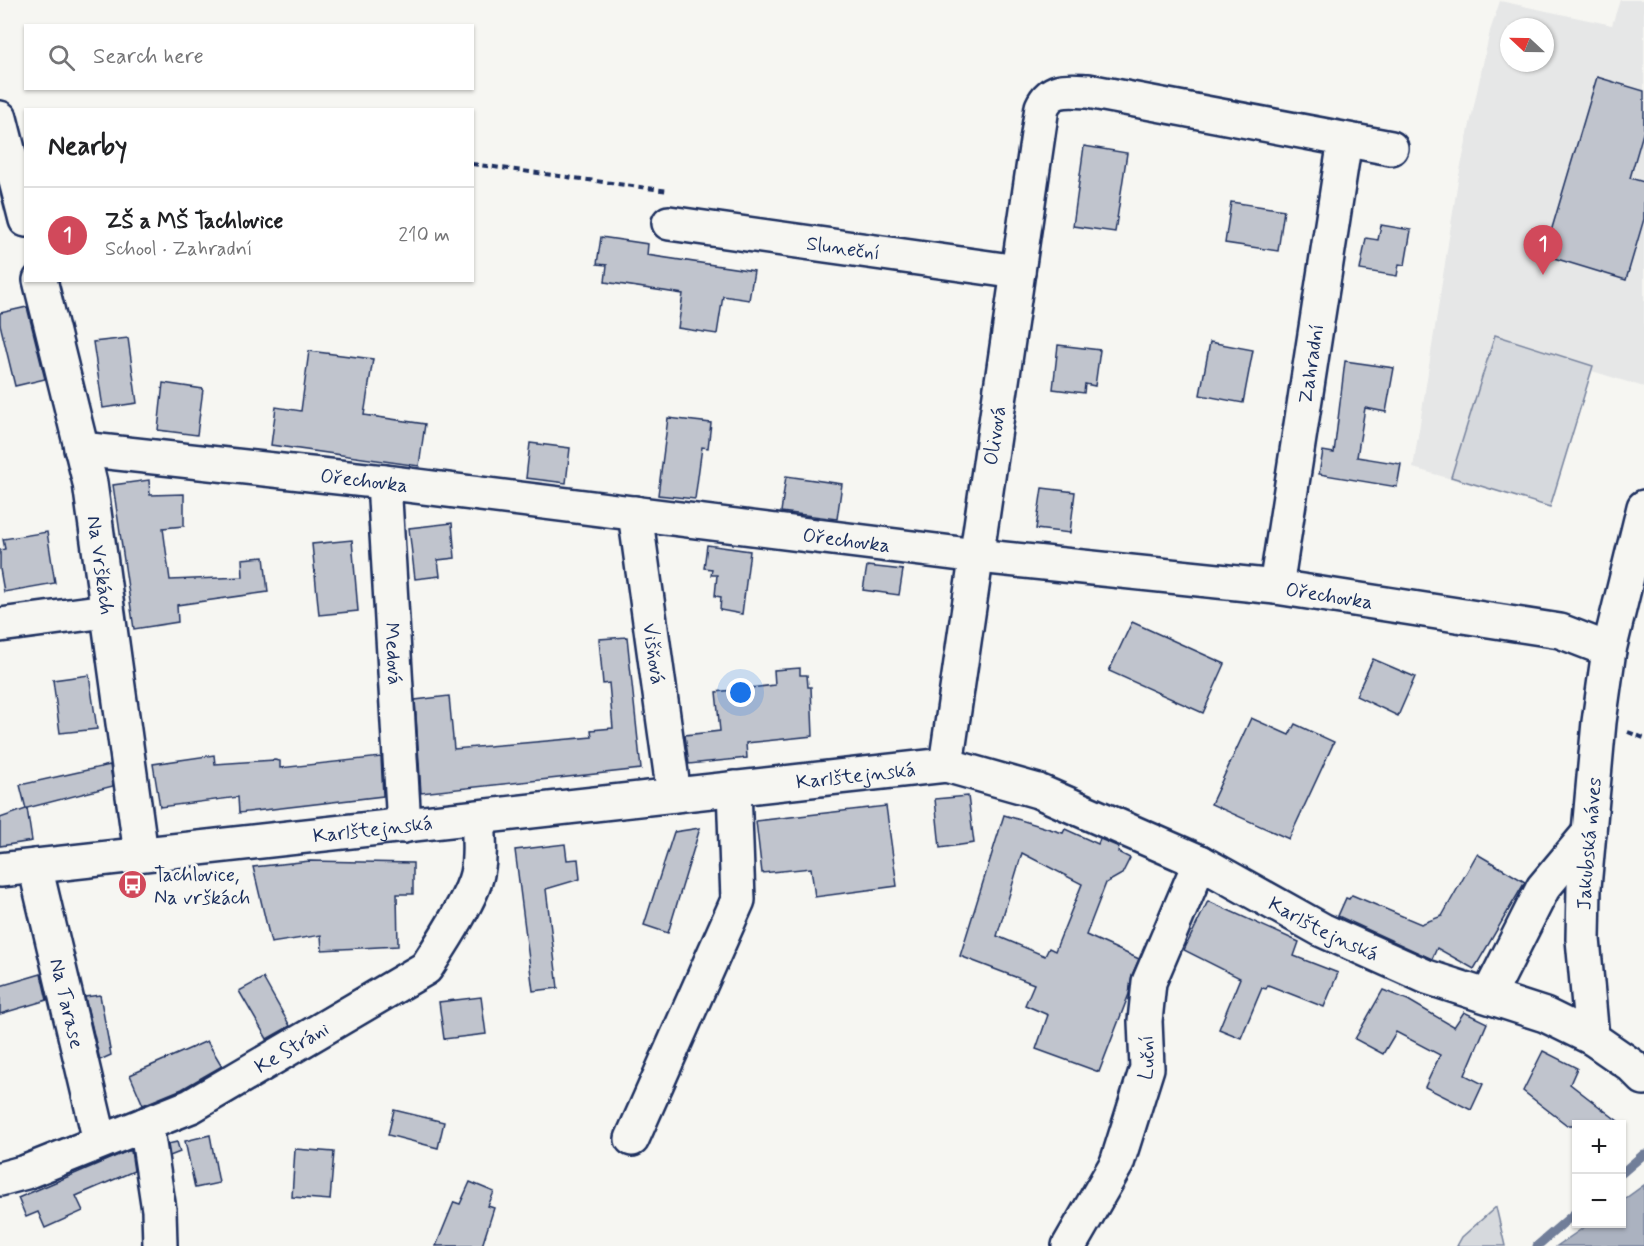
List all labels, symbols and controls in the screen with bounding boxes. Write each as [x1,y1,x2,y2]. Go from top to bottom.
north arrow [1500,18,1554,72]
search box [24,24,474,90]
icon: search [45,41,78,74]
text: Search here [93,43,204,71]
text: Nearby [48,130,127,164]
text: ZŠ a MŠ Tachlovice [105,208,283,236]
text: 1 [63,222,72,249]
text: 210 m [398,222,450,249]
pin: 1 [1524,226,1562,275]
street label: Sluneční [805,230,882,267]
text: School · Zahradní [105,236,252,263]
street label: Zahradní [1292,322,1331,406]
street label: Olivová [978,404,1013,467]
street label: Ořechovka [319,463,410,500]
street label: Na Vrškách [80,514,120,616]
street label: Ořechovka [801,522,892,560]
street label: Ořechovka [1284,577,1375,617]
street label: Višňová [635,621,671,686]
street label: Medová [377,622,408,686]
your location [726,678,755,707]
street label: Karlštejnská [795,756,917,797]
street label: Jakubská náves [1572,776,1609,910]
street label: Karlštejnská [312,810,434,850]
place label: Tachlovice, Na vrškách [154,862,250,912]
bus stop icon: Tachlovice, Na vrškách [117,869,149,901]
street label: Karlštejnská [1263,891,1383,969]
street label: Na Tarase [42,956,90,1051]
street label: Ke Stráni [250,1016,334,1081]
street label: Luční [1132,1035,1162,1084]
map controls [1572,1120,1626,1228]
button: + [1572,1120,1626,1174]
button: − [1572,1174,1626,1228]

